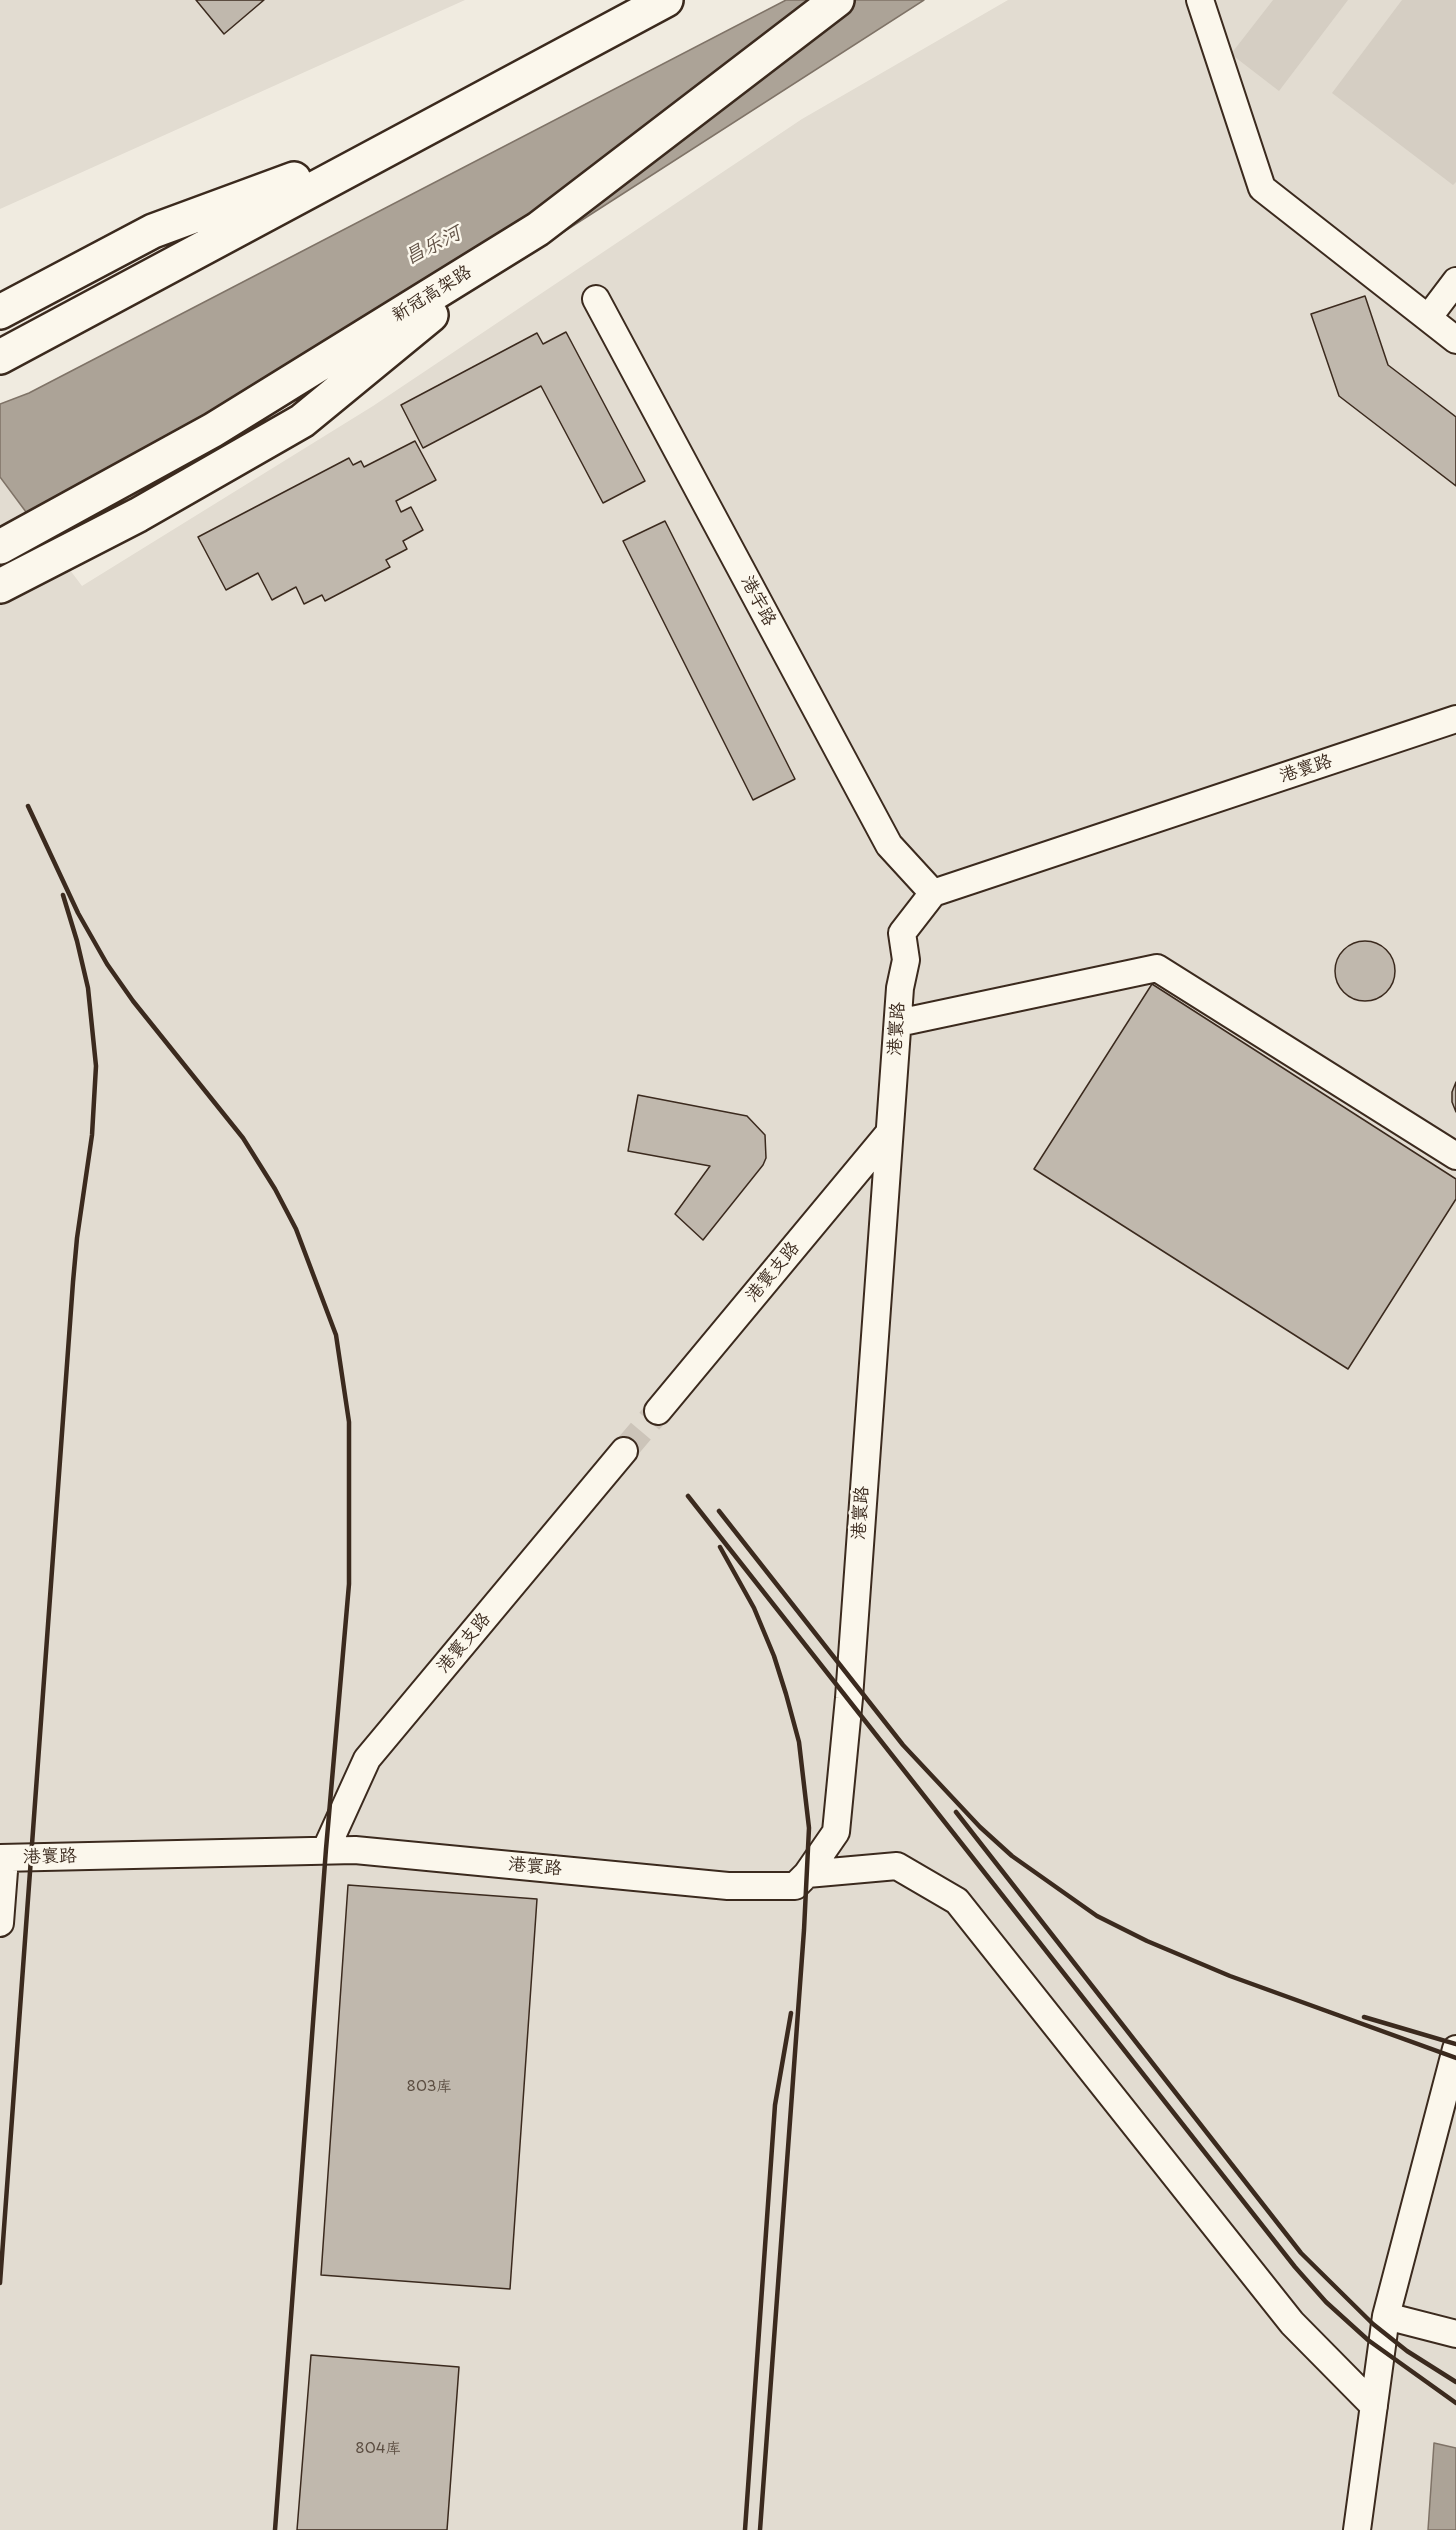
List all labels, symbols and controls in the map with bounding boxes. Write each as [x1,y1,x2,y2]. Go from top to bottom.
water label: 昌乐河 [401,222,465,270]
street label: 新冠高架路 [388,261,476,327]
street label: 港宇路 [736,572,780,630]
street label: 港寰路 [1277,750,1335,788]
street label: 港寰路 [884,1001,910,1057]
street label: 港寰支路 [742,1237,804,1307]
street label: 港寰路 [848,1485,874,1541]
street label: 港寰支路 [433,1608,495,1678]
street label: 港寰路 [23,1846,77,1868]
street label: 港寰路 [507,1854,563,1880]
house number: 803库 [407,2078,451,2096]
house number: 804库 [355,2440,401,2458]

